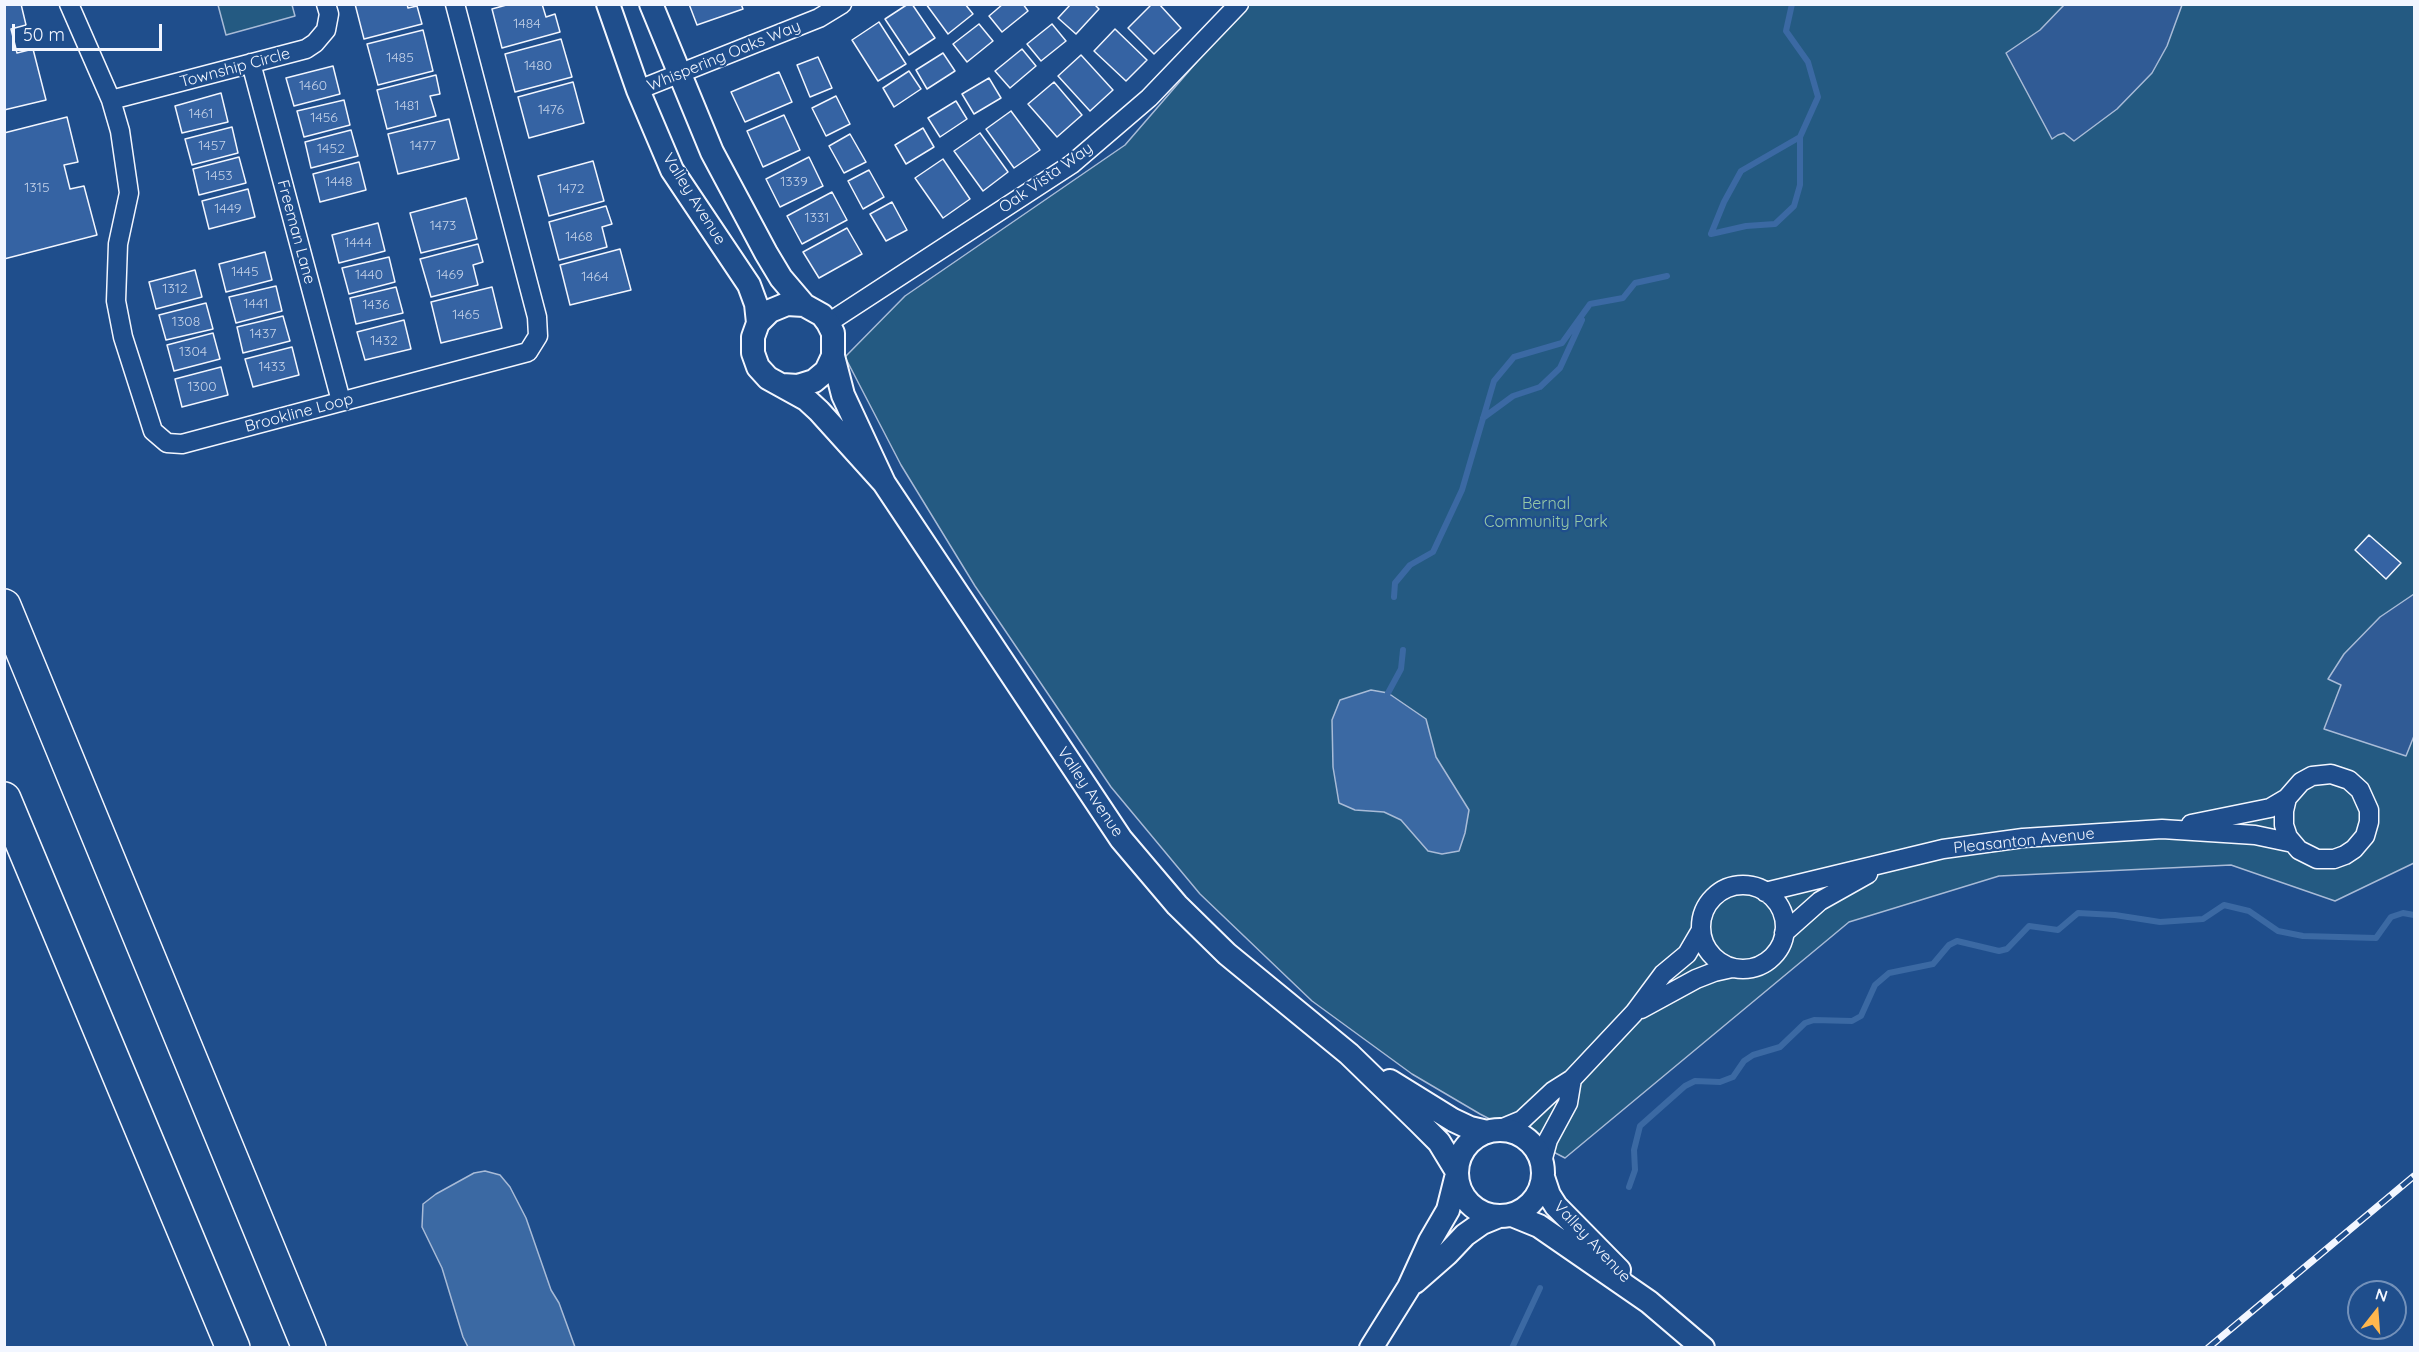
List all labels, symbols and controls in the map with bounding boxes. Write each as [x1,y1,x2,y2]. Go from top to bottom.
scale bar [15,12,165,50]
house number: 1484 [513,16,541,32]
street label: Whispering Oaks Way [644,16,804,96]
text: 50 m [23,23,65,46]
street label: Township Circle [178,44,292,92]
house number: 1485 [386,50,414,66]
house number: 1480 [524,58,552,74]
house number: 1460 [299,78,327,94]
house number: 1481 [394,98,420,114]
house number: 1476 [538,102,564,118]
house number: 1461 [189,106,213,122]
house number: 1456 [310,110,338,126]
house number: 1457 [198,138,226,154]
house number: 1477 [410,138,436,154]
street label: Oak Vista Way [995,139,1097,217]
house number: 1452 [317,141,345,157]
street label: Valley Avenue [658,150,730,248]
house number: 1453 [205,168,233,184]
house number: 1448 [325,174,353,190]
house number: 1339 [780,174,808,190]
street label: Freeman Lane [273,178,319,286]
house number: 1315 [24,180,50,196]
house number: 1472 [558,181,584,197]
house number: 1449 [214,201,242,217]
house number: 1331 [804,210,830,226]
house number: 1473 [430,218,456,234]
house number: 1468 [565,229,593,245]
house number: 1444 [344,235,372,251]
house number: 1445 [231,264,259,280]
house number: 1440 [355,267,383,283]
house number: 1469 [436,267,464,283]
house number: 1464 [581,269,609,285]
house number: 1312 [162,281,188,297]
house number: 1441 [244,296,268,312]
house number: 1436 [362,297,390,313]
house number: 1465 [452,307,480,323]
house number: 1308 [172,314,200,330]
house number: 1437 [250,326,276,342]
house number: 1432 [370,333,398,349]
house number: 1304 [179,344,207,360]
house number: 1433 [258,359,286,375]
house number: 1300 [187,379,217,395]
street label: Brookline Loop [243,389,355,437]
park label: Bernal Community Park [1484,494,1608,532]
street label: Valley Avenue [1053,743,1127,841]
street label: Pleasanton Avenue [1952,824,2096,858]
street label: Valley Avenue [1549,1197,1635,1287]
north arrow [2347,1280,2407,1340]
text: N [2373,1283,2390,1306]

